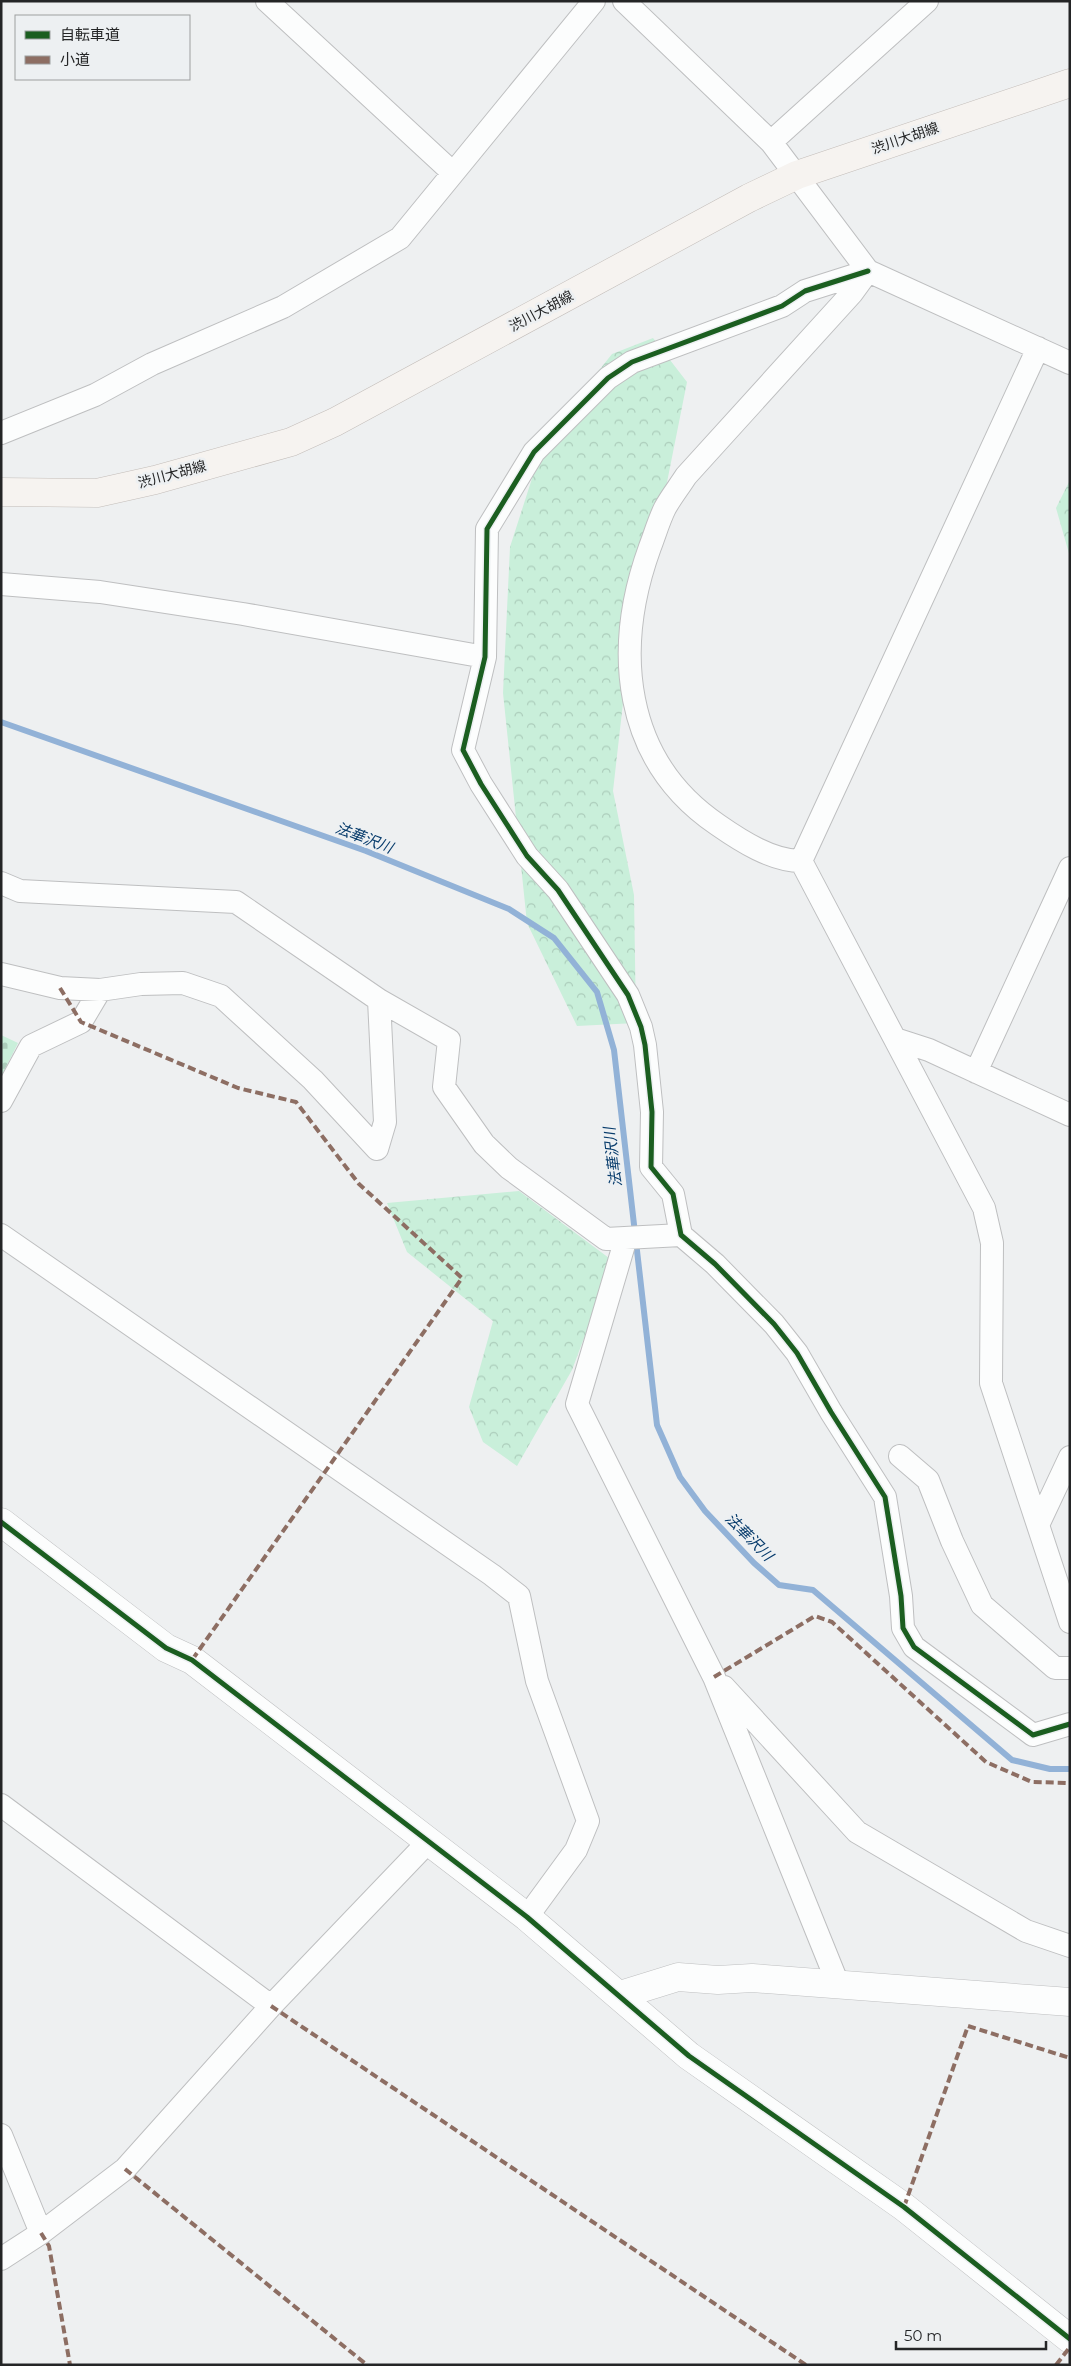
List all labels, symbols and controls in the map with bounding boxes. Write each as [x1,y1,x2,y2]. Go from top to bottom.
legend [15,15,190,80]
text: 自転車道 [60,25,120,44]
text: 小道 [60,50,90,69]
street label: 渋川大胡線 [869,118,941,158]
street label: 渋川大胡線 [506,287,576,335]
street label: 渋川大胡線 [136,456,208,492]
water label: 法華沢川 [333,818,397,858]
water label: 法華沢川 [599,1124,626,1188]
water label: 法華沢川 [721,1509,779,1566]
scale bar [896,2318,1046,2350]
text: 50 m [904,2326,942,2345]

